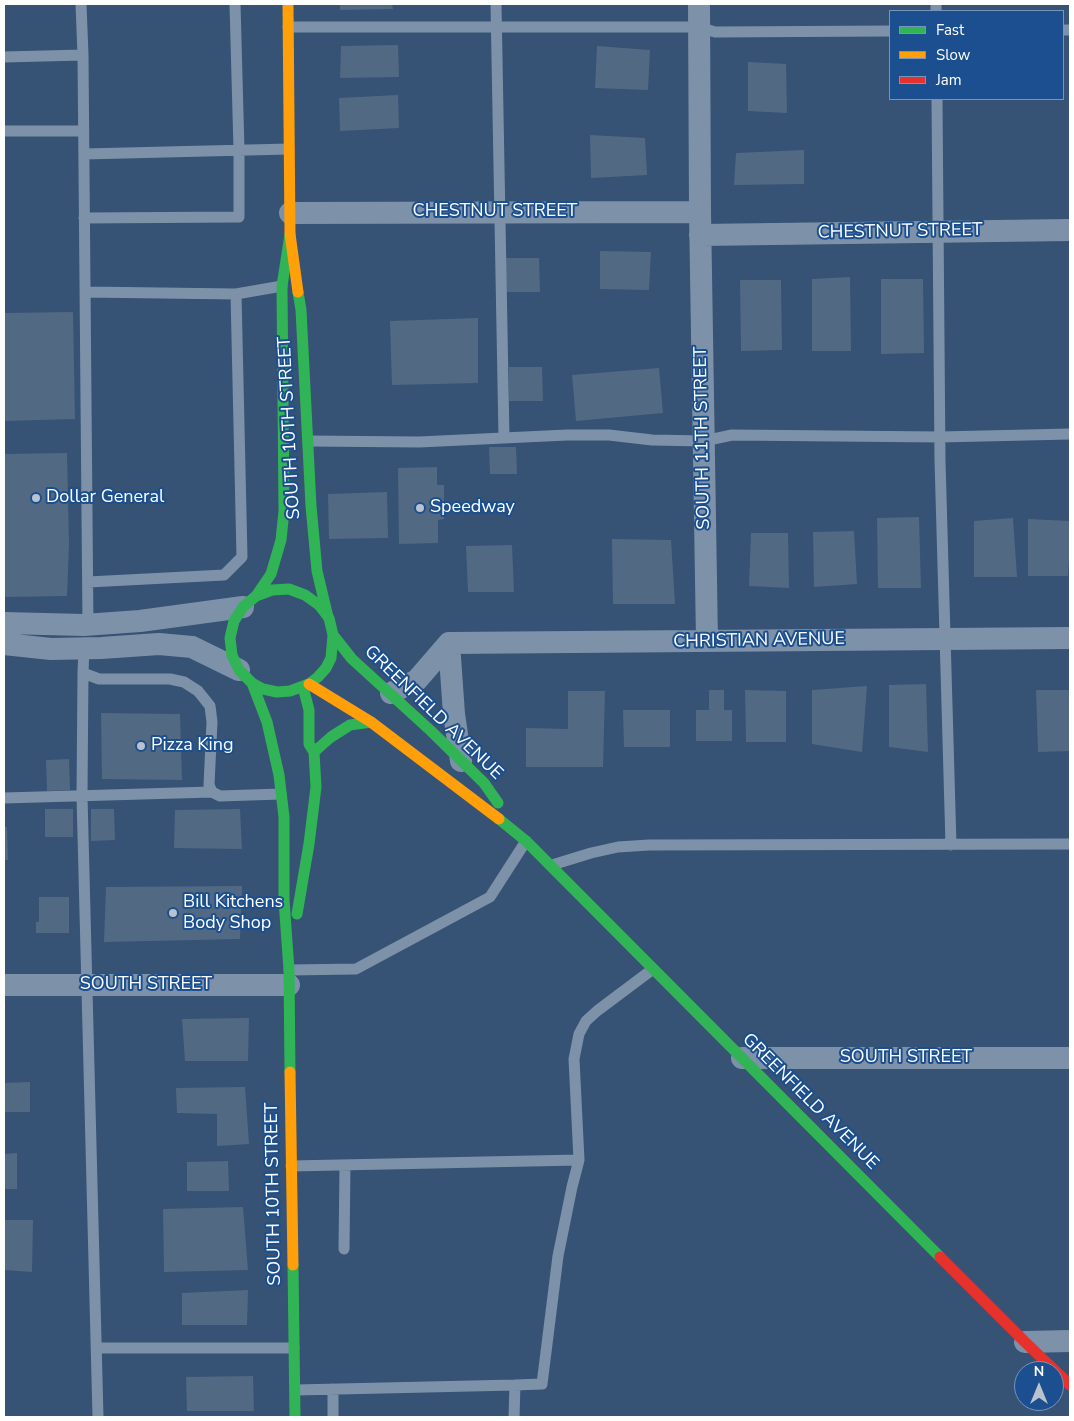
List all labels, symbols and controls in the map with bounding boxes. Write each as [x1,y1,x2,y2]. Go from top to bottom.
legend [889,10,1064,100]
text: Fast [936,20,964,40]
text: Slow [936,45,970,65]
text: Jam [936,70,962,90]
street label: CHESTNUT STREET [413,201,577,223]
street label: CHESTNUT STREET [817,220,983,244]
street label: SOUTH 10TH STREET [274,336,306,520]
street label: SOUTH 11TH STREET [691,346,715,530]
place label: Dollar General [46,487,164,509]
marker: Dollar General [30,492,42,504]
place label: Speedway [430,497,515,519]
marker: Speedway [414,502,426,514]
street label: CHRISTIAN AVENUE [673,629,845,653]
street label: GREENFIELD AVENUE [359,641,507,785]
place label: Pizza King [151,735,234,757]
marker: Pizza King [135,740,147,752]
place label: Bill Kitchens Body Shop [183,892,283,934]
marker: Bill Kitchens Body Shop [167,907,179,919]
street label: SOUTH STREET [80,974,212,996]
street label: GREENFIELD AVENUE [737,1029,883,1175]
street label: SOUTH STREET [840,1047,972,1069]
street label: SOUTH 10TH STREET [262,1102,286,1286]
north arrow [1014,1361,1064,1411]
text: N [1034,1362,1044,1381]

